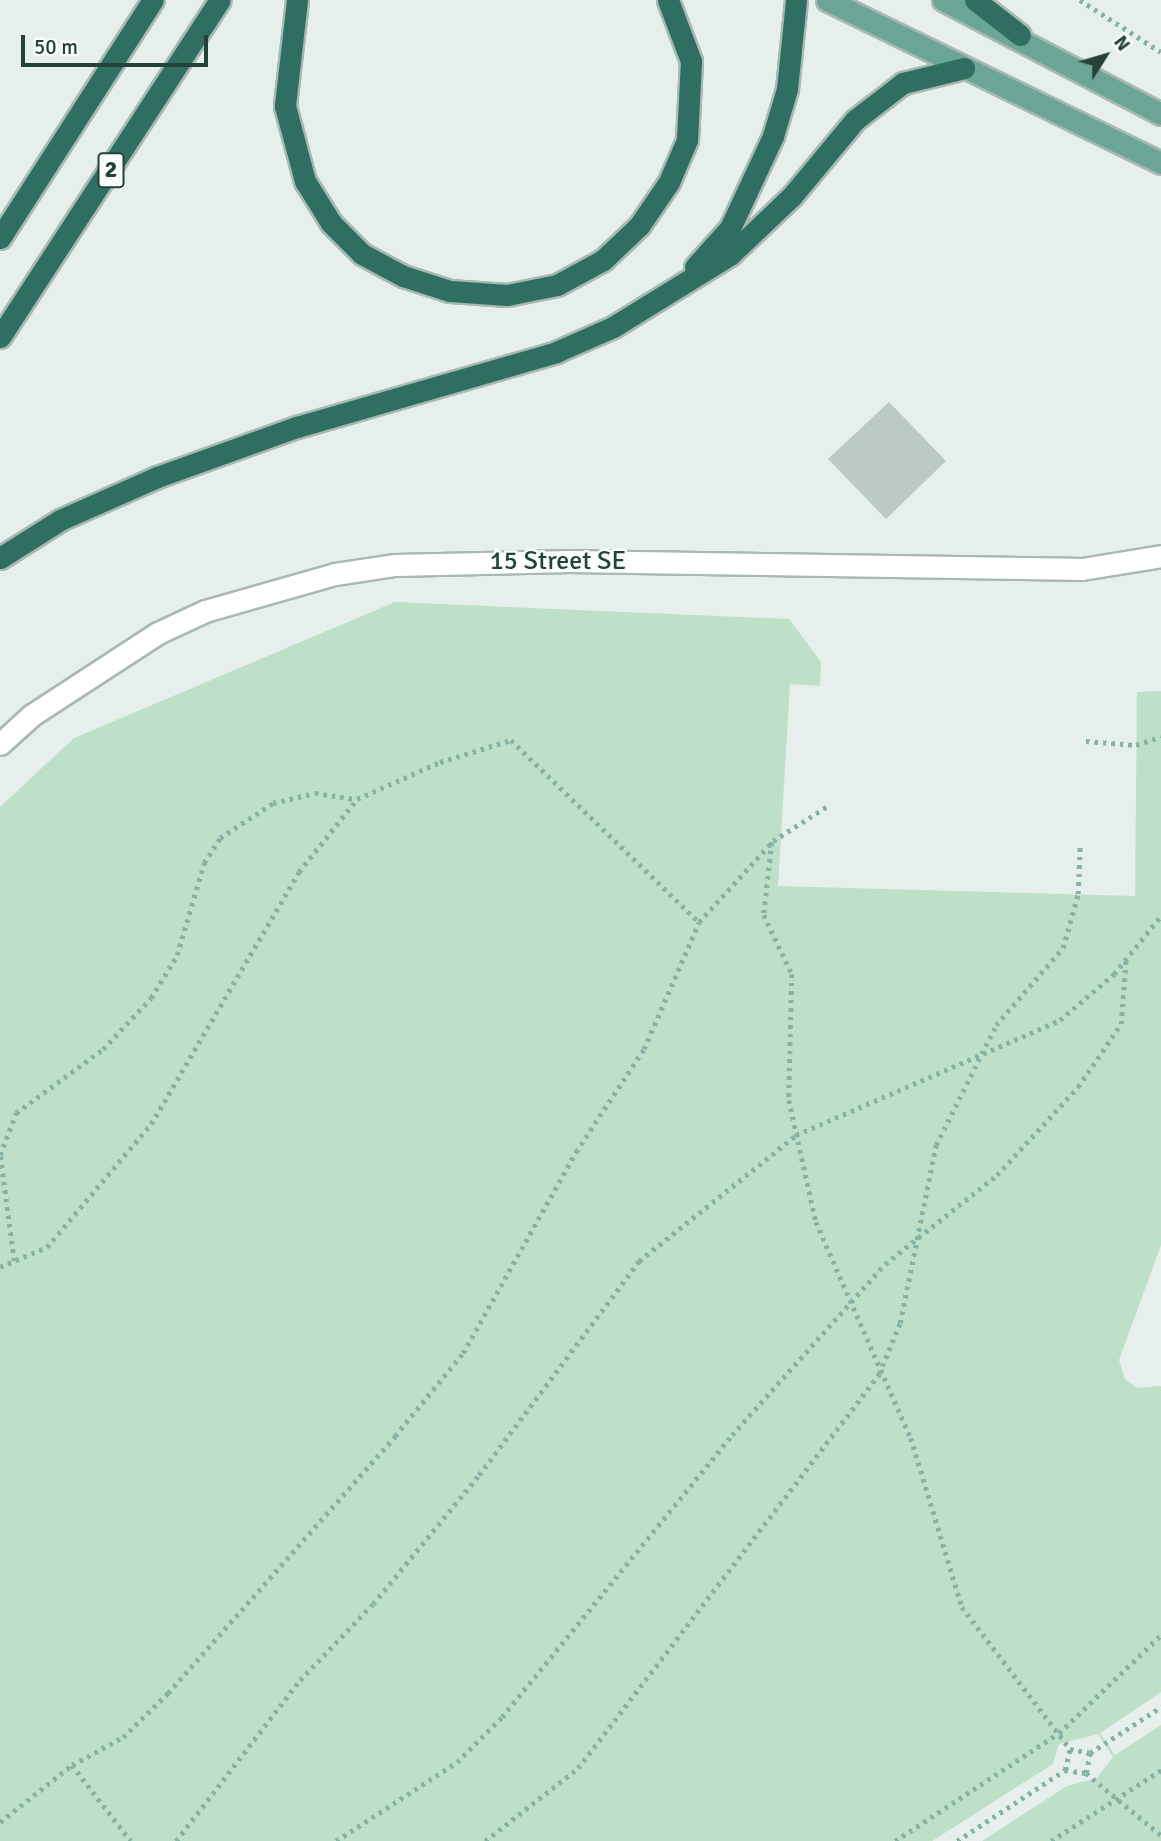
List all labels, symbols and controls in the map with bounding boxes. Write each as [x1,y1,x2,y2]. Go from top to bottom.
scale bar [24,21,212,65]
north arrow [1070,21,1140,91]
text: N [1108,31,1135,56]
text: 50 m [34,34,78,60]
road number: 2 [97,150,125,190]
street label: 15 Street SE [490,546,626,578]

